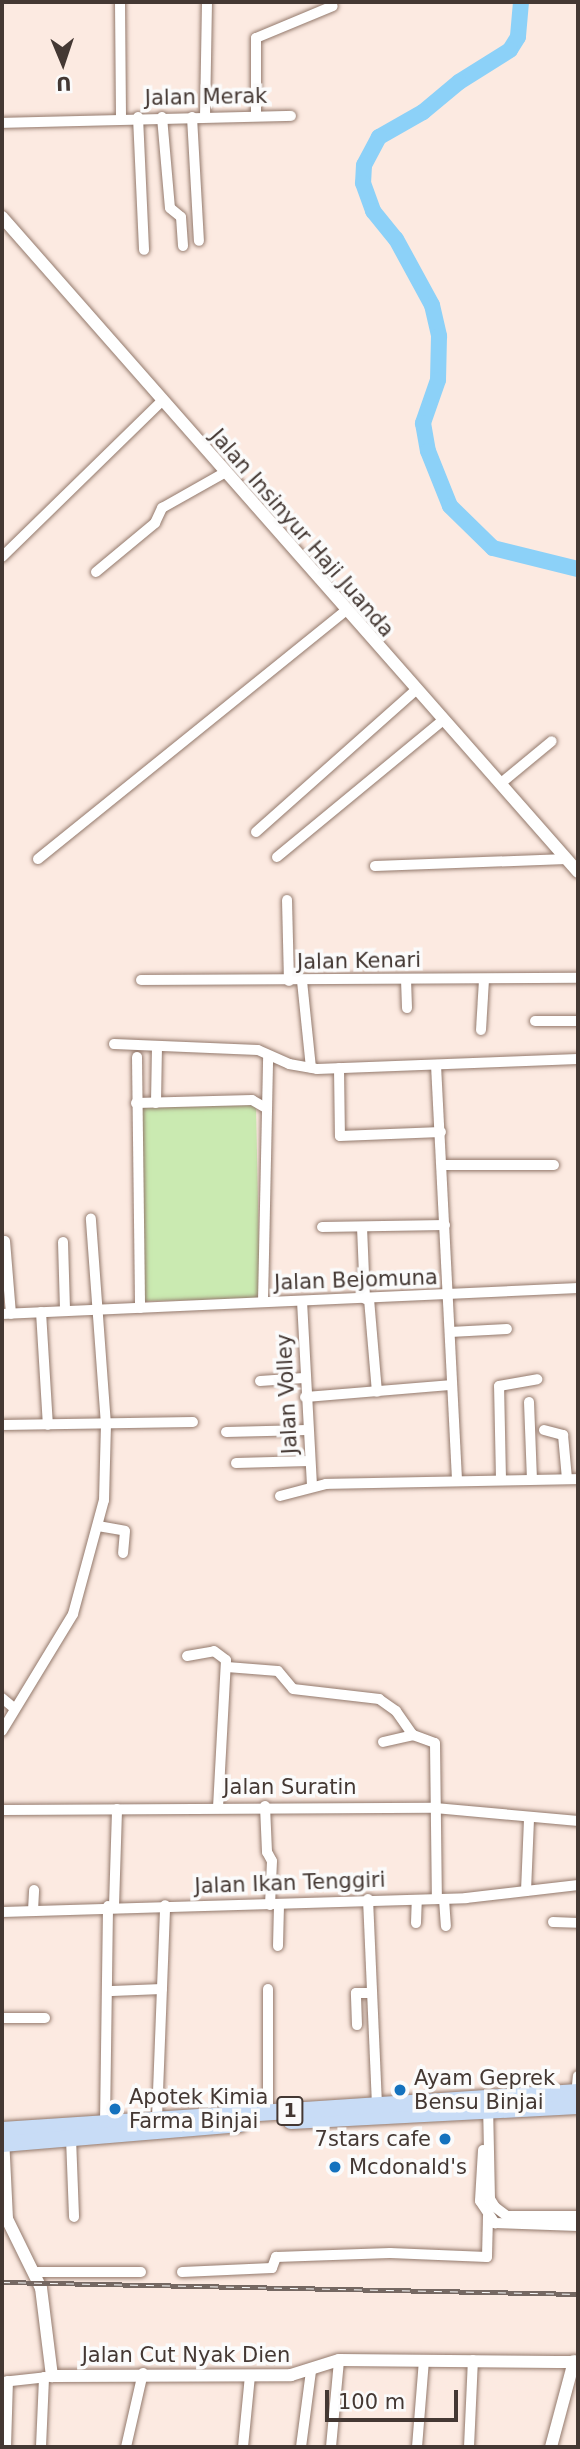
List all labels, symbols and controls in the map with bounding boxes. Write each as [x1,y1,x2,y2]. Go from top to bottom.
north arrow [28,28,98,98]
text: U [56,73,72,95]
street label: Jalan Merak [145,83,267,111]
street label: Jalan Insinyur Haji Juanda [205,424,399,642]
street label: Jalan Kenari [297,947,421,975]
street label: Jalan Bejomuna [274,1265,438,1295]
street label: Jalan Volley [271,1333,303,1455]
street label: Jalan Suratin [223,1774,357,1800]
street label: Jalan Ikan Tenggiri [194,1867,386,1899]
place label: Ayam Geprek Bensu Binjai [414,2065,555,2115]
marker: Ayam Geprek Bensu Binjai [392,2082,408,2098]
place label: Apotek Kimia Farma Binjai [129,2084,268,2134]
road number: 1 [276,2096,304,2126]
marker: Apotek Kimia Farma Binjai [107,2101,123,2117]
place label: 7stars cafe [315,2126,431,2152]
marker: 7stars cafe [437,2131,453,2147]
place label: Mcdonald's [349,2154,467,2180]
marker: Mcdonald's [327,2159,343,2175]
street label: Jalan Cut Nyak Dien [82,2342,290,2368]
scale bar [328,2376,461,2420]
text: 100 m [338,2390,405,2414]

